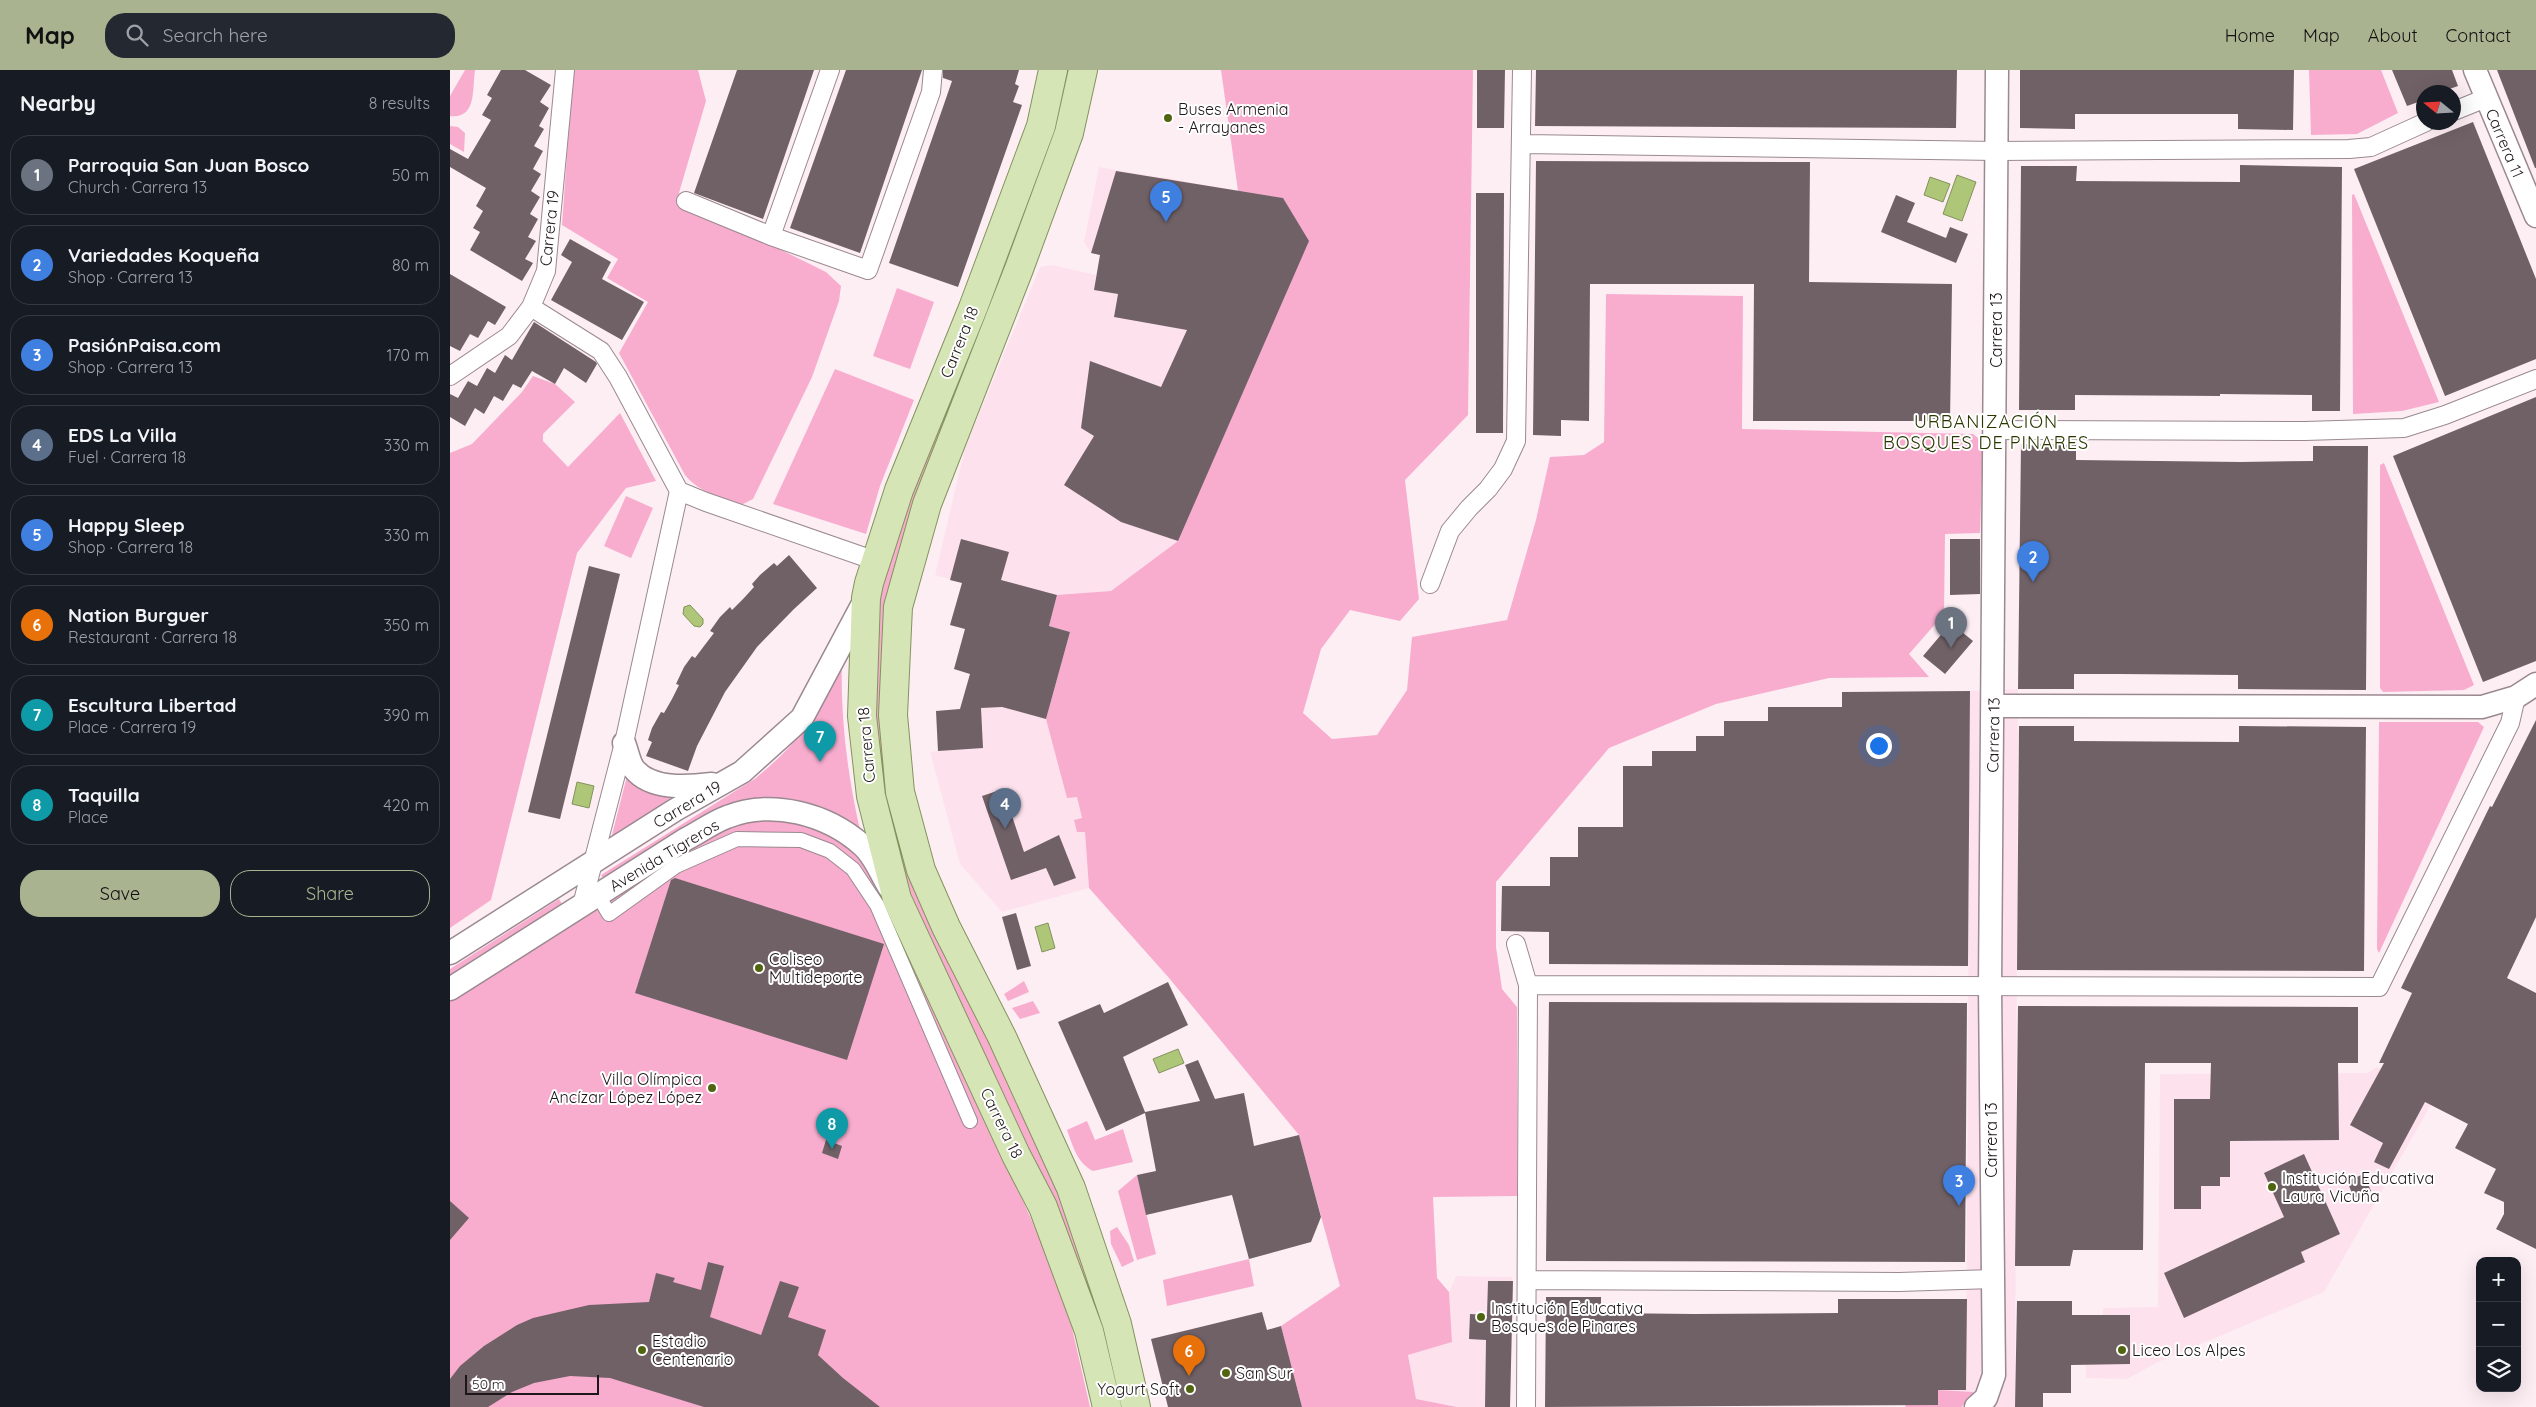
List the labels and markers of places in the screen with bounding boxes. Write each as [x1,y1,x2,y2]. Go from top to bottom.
place label: Buses Armenia - Arrayanes [1178,99,1288,137]
marker: Buses Armenia - Arrayanes [1162,112,1174,124]
pin: 5 [1150,181,1182,222]
pin: 2 [2017,541,2049,582]
pin: 1 [1935,607,1967,648]
pin: 7 [804,721,836,762]
pin: 4 [989,788,1021,829]
place label: Coliseo Multideporte [769,949,862,987]
marker: Coliseo Multideporte [753,962,765,974]
place label: Villa Olímpica Ancízar López López [549,1069,702,1107]
marker: Villa Olímpica Ancízar López López [706,1082,718,1094]
pin: 8 [816,1108,848,1149]
pin: 3 [1943,1165,1975,1206]
place label: Institución Educativa Laura Vicuña [2282,1168,2434,1206]
marker: Institución Educativa Laura Vicuña [2266,1181,2278,1193]
place label: Institución Educativa Bosques de Pinares [1491,1298,1643,1336]
marker: Institución Educativa Bosques de Pinares [1475,1311,1487,1323]
place label: Estadio Centenario [652,1331,733,1369]
pin: 6 [1173,1335,1205,1376]
place label: Liceo Los Alpes [2132,1340,2246,1360]
marker: Estadio Centenario [636,1344,648,1356]
marker: Liceo Los Alpes [2116,1344,2128,1356]
place label: San Sur [1236,1363,1293,1383]
marker: San Sur [1220,1367,1232,1379]
place label: Yogurt Soft [1097,1379,1180,1399]
marker: Yogurt Soft [1184,1383,1196,1395]

